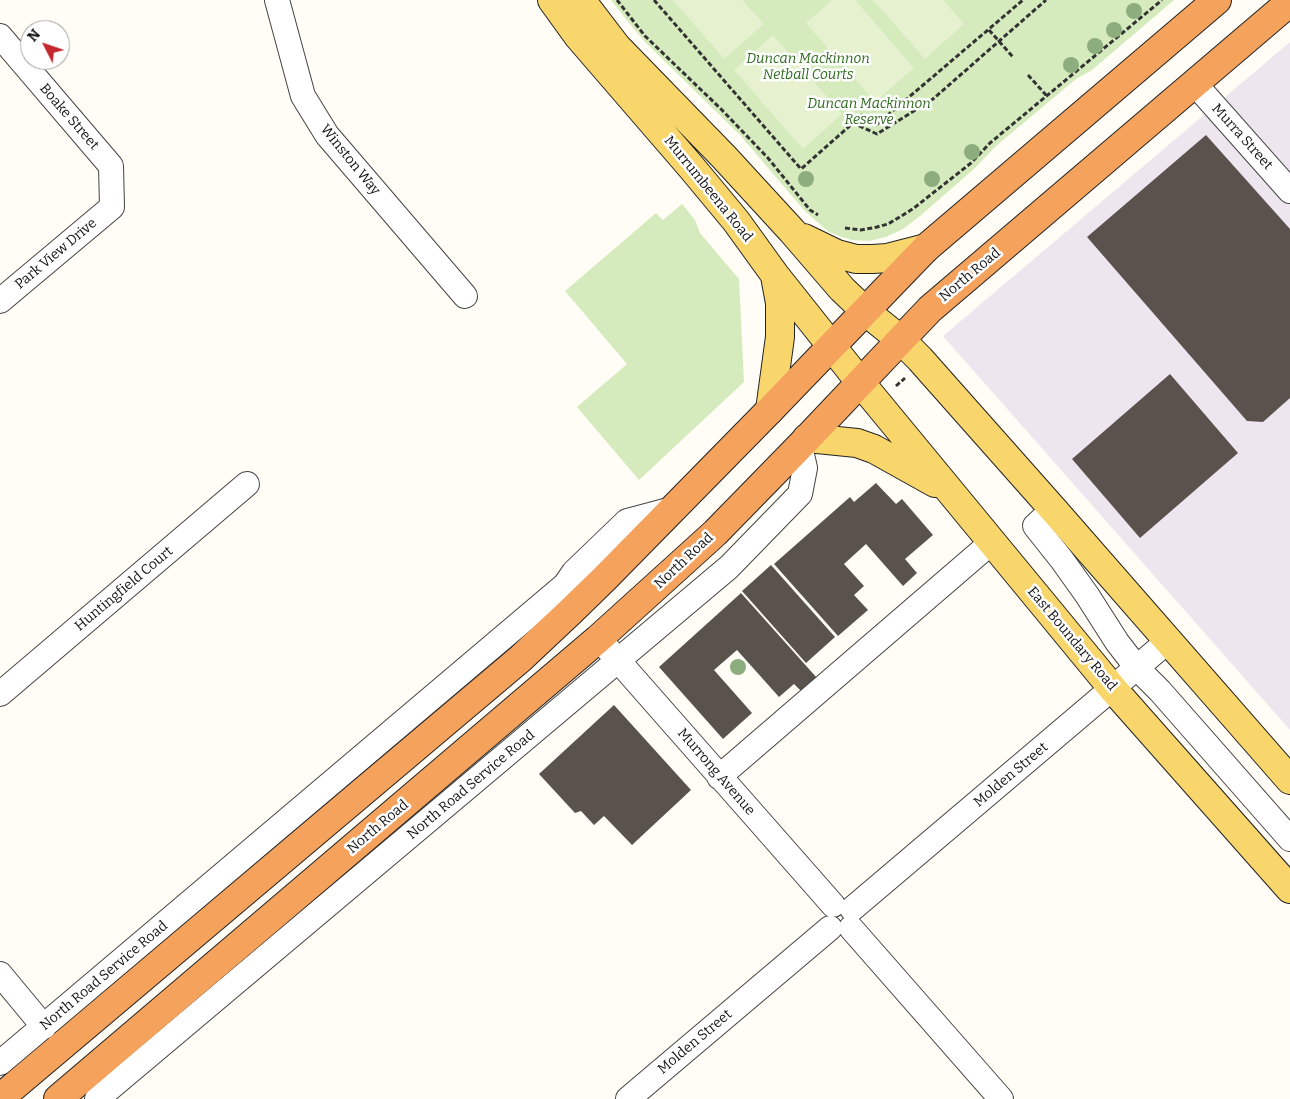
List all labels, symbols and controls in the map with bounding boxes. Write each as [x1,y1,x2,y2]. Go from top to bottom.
north arrow [20,20,70,70]
text: N [24,26,44,45]
park label: Duncan Mackinnon Netball Courts [746,51,870,84]
street label: Boake Street [36,81,102,153]
park label: Duncan Mackinnon Reserve [807,96,931,128]
street label: Murra Street [1208,101,1276,173]
street label: Winston Way [316,121,384,199]
street label: Murrumbeena Road [660,133,756,245]
street label: Park View Drive [12,215,100,293]
street label: North Road [936,245,1004,305]
street label: North Road [651,529,717,593]
street label: Huntingfield Court [71,543,177,635]
street label: East Boundary Road [1024,584,1120,694]
street label: Murrong Avenue [674,725,758,819]
street label: North Road Service Road [404,727,538,843]
street label: Molden Street [971,739,1051,811]
street label: North Road [344,797,412,857]
street label: North Road Service Road [37,918,171,1034]
street label: Molden Street [655,1006,735,1078]

